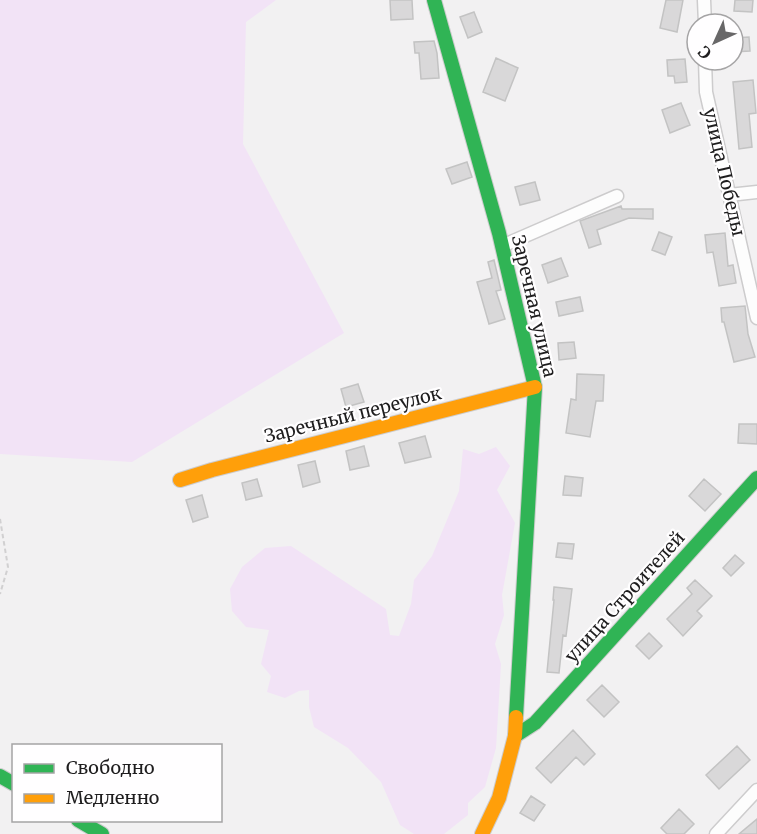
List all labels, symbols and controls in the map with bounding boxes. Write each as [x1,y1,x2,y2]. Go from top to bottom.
north arrow [685,12,745,72]
text: С [694,42,715,63]
street label: улица Победы [699,105,750,238]
street label: Заречная улица [507,233,562,379]
street label: Заречный переулок [262,381,444,448]
street label: улица Строителей [560,526,690,667]
legend [12,744,222,822]
text: Свободно [66,756,154,779]
text: Медленно [66,786,159,809]

